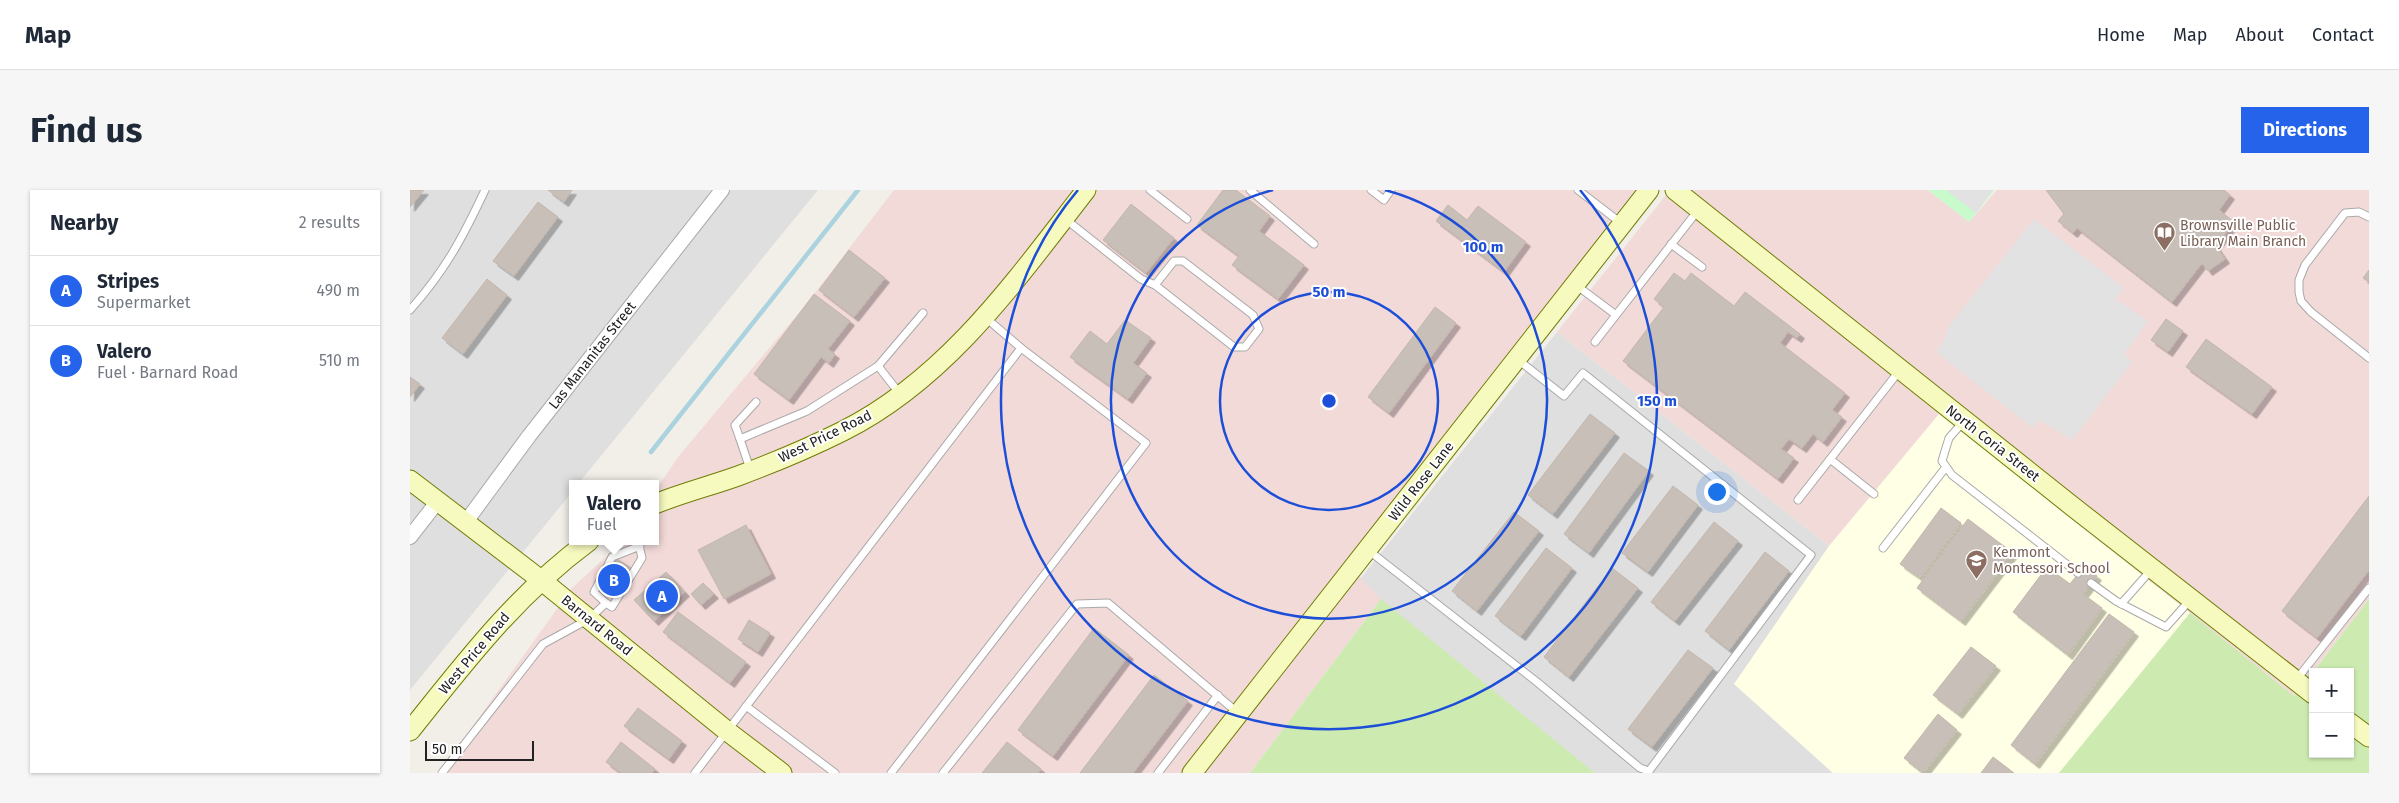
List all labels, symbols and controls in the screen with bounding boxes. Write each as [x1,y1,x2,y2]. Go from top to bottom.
text: Map [25,21,71,49]
text: Home [2097,24,2145,46]
text: Map [2173,24,2207,46]
text: About [2235,24,2284,46]
text: Contact [2312,24,2374,46]
button: Directions [2241,107,2369,153]
text: Find us [30,109,142,151]
text: Nearby [50,210,118,236]
text: 2 results [299,213,360,232]
place label: Brownsville Public Library Main Branch [2180,217,2306,250]
library icon: Brownsville Public Library Main Branch [2152,221,2176,252]
text: 100 m [1463,238,1503,256]
text: Stripes [97,270,159,293]
text: A [61,281,71,300]
text: 490 m [317,281,360,300]
text: 50 m [1312,283,1346,301]
text: Supermarket [97,293,191,312]
street label: Las Mananitas Street [545,297,640,412]
text: Valero [97,340,151,363]
text: B [61,351,71,370]
text: 510 m [319,351,360,370]
text: Fuel · Barnard Road [97,363,238,382]
centre of rings [1320,392,1338,410]
text: 150 m [1637,392,1677,410]
street label: North Coria Street [1942,401,2044,486]
street label: West Price Road [776,407,875,466]
street label: Wild Rose Lane [1385,438,1458,524]
your location [1704,479,1730,505]
popup [569,480,659,545]
text: Valero [587,492,641,515]
text: Fuel [587,515,617,534]
place label: Kenmont Montessori School [1993,544,2110,577]
school or university icon: Kenmont Montessori School [1965,548,1989,579]
pin: B [598,561,630,599]
pin: A [646,577,678,615]
street label: Barnard Road [558,592,636,659]
street label: West Price Road [435,609,514,698]
map controls [2309,668,2354,758]
button: + [2309,668,2354,713]
button: − [2309,713,2354,758]
scale bar [425,738,534,761]
text: 50 m [432,741,463,758]

